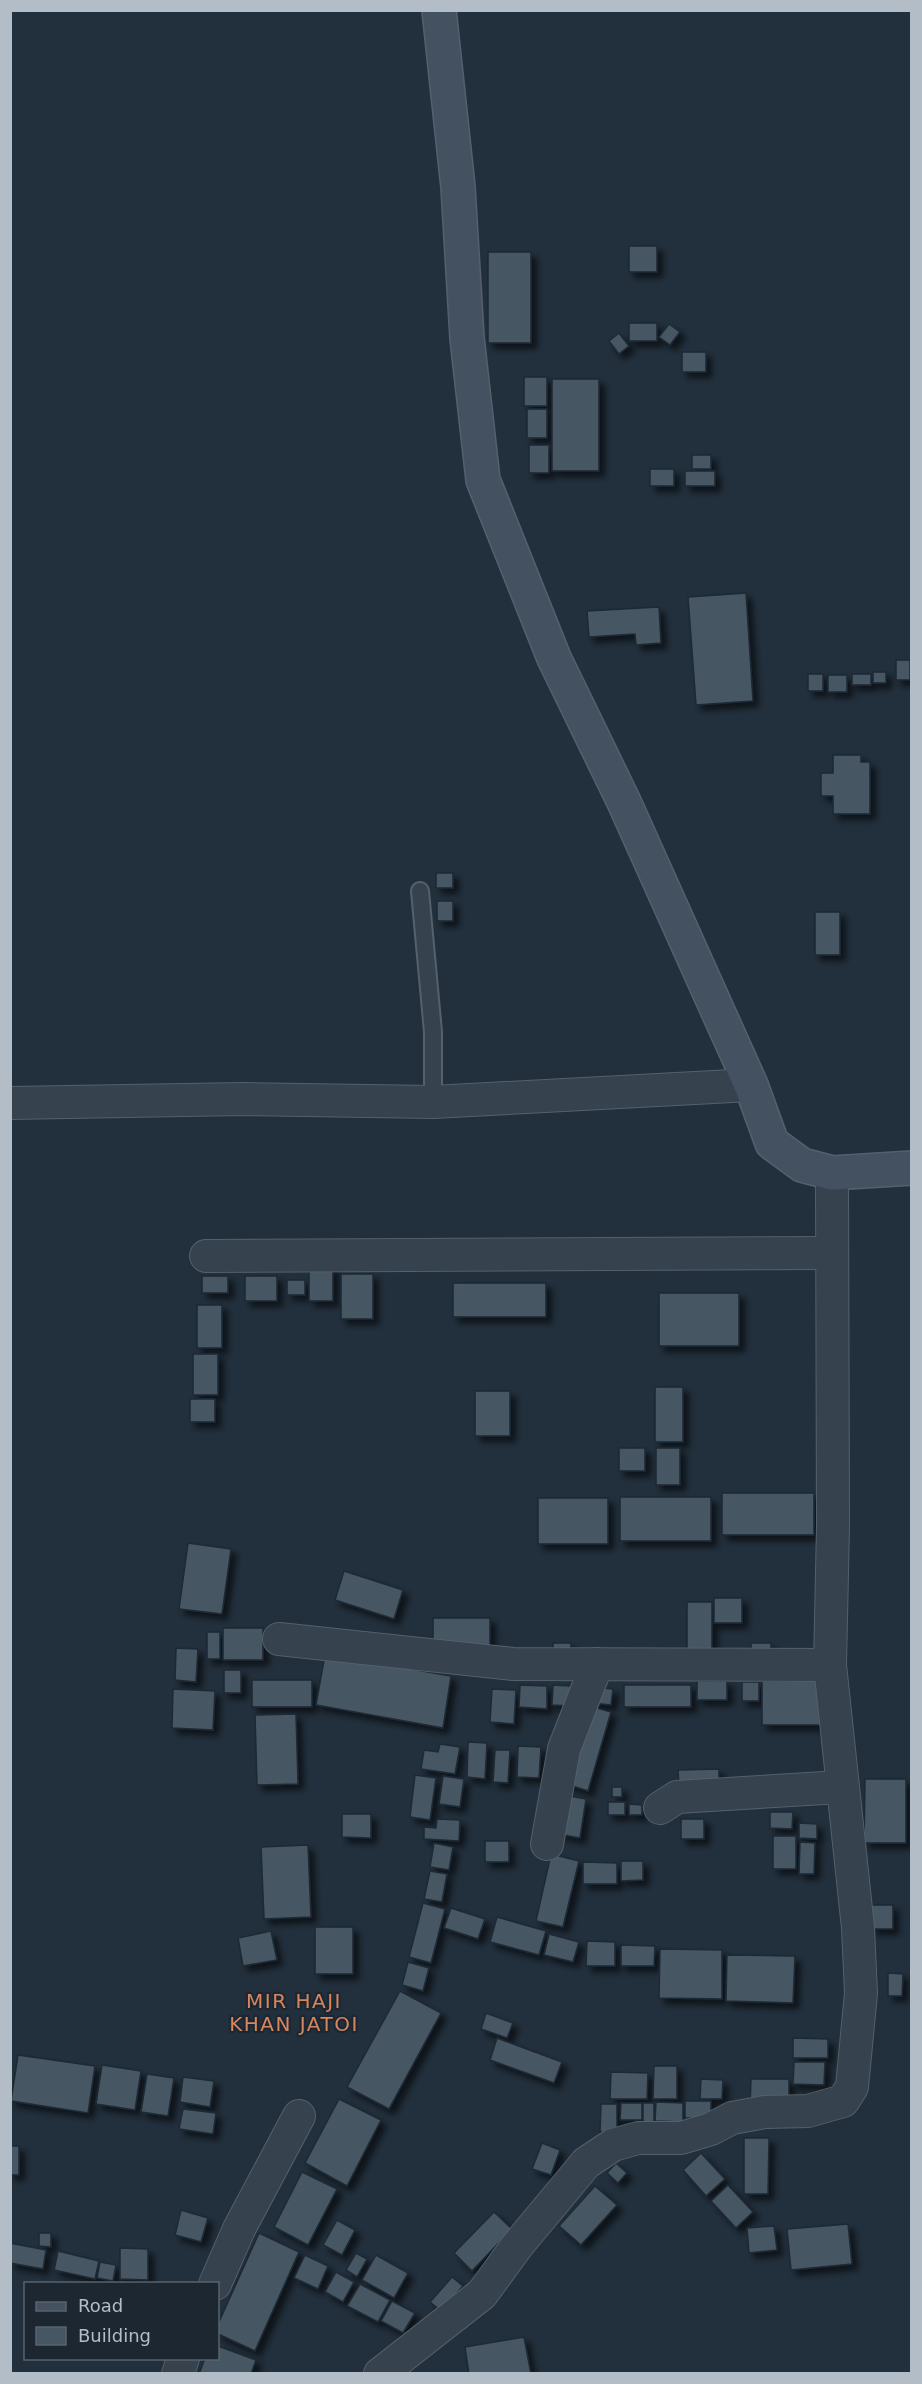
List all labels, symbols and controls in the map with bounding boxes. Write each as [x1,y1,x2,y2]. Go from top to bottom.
district label: MIR HAJI KHAN JATOI [229,1989,359,2036]
legend [24,2282,219,2360]
text: Road [78,2295,123,2316]
text: Building [78,2325,151,2346]

